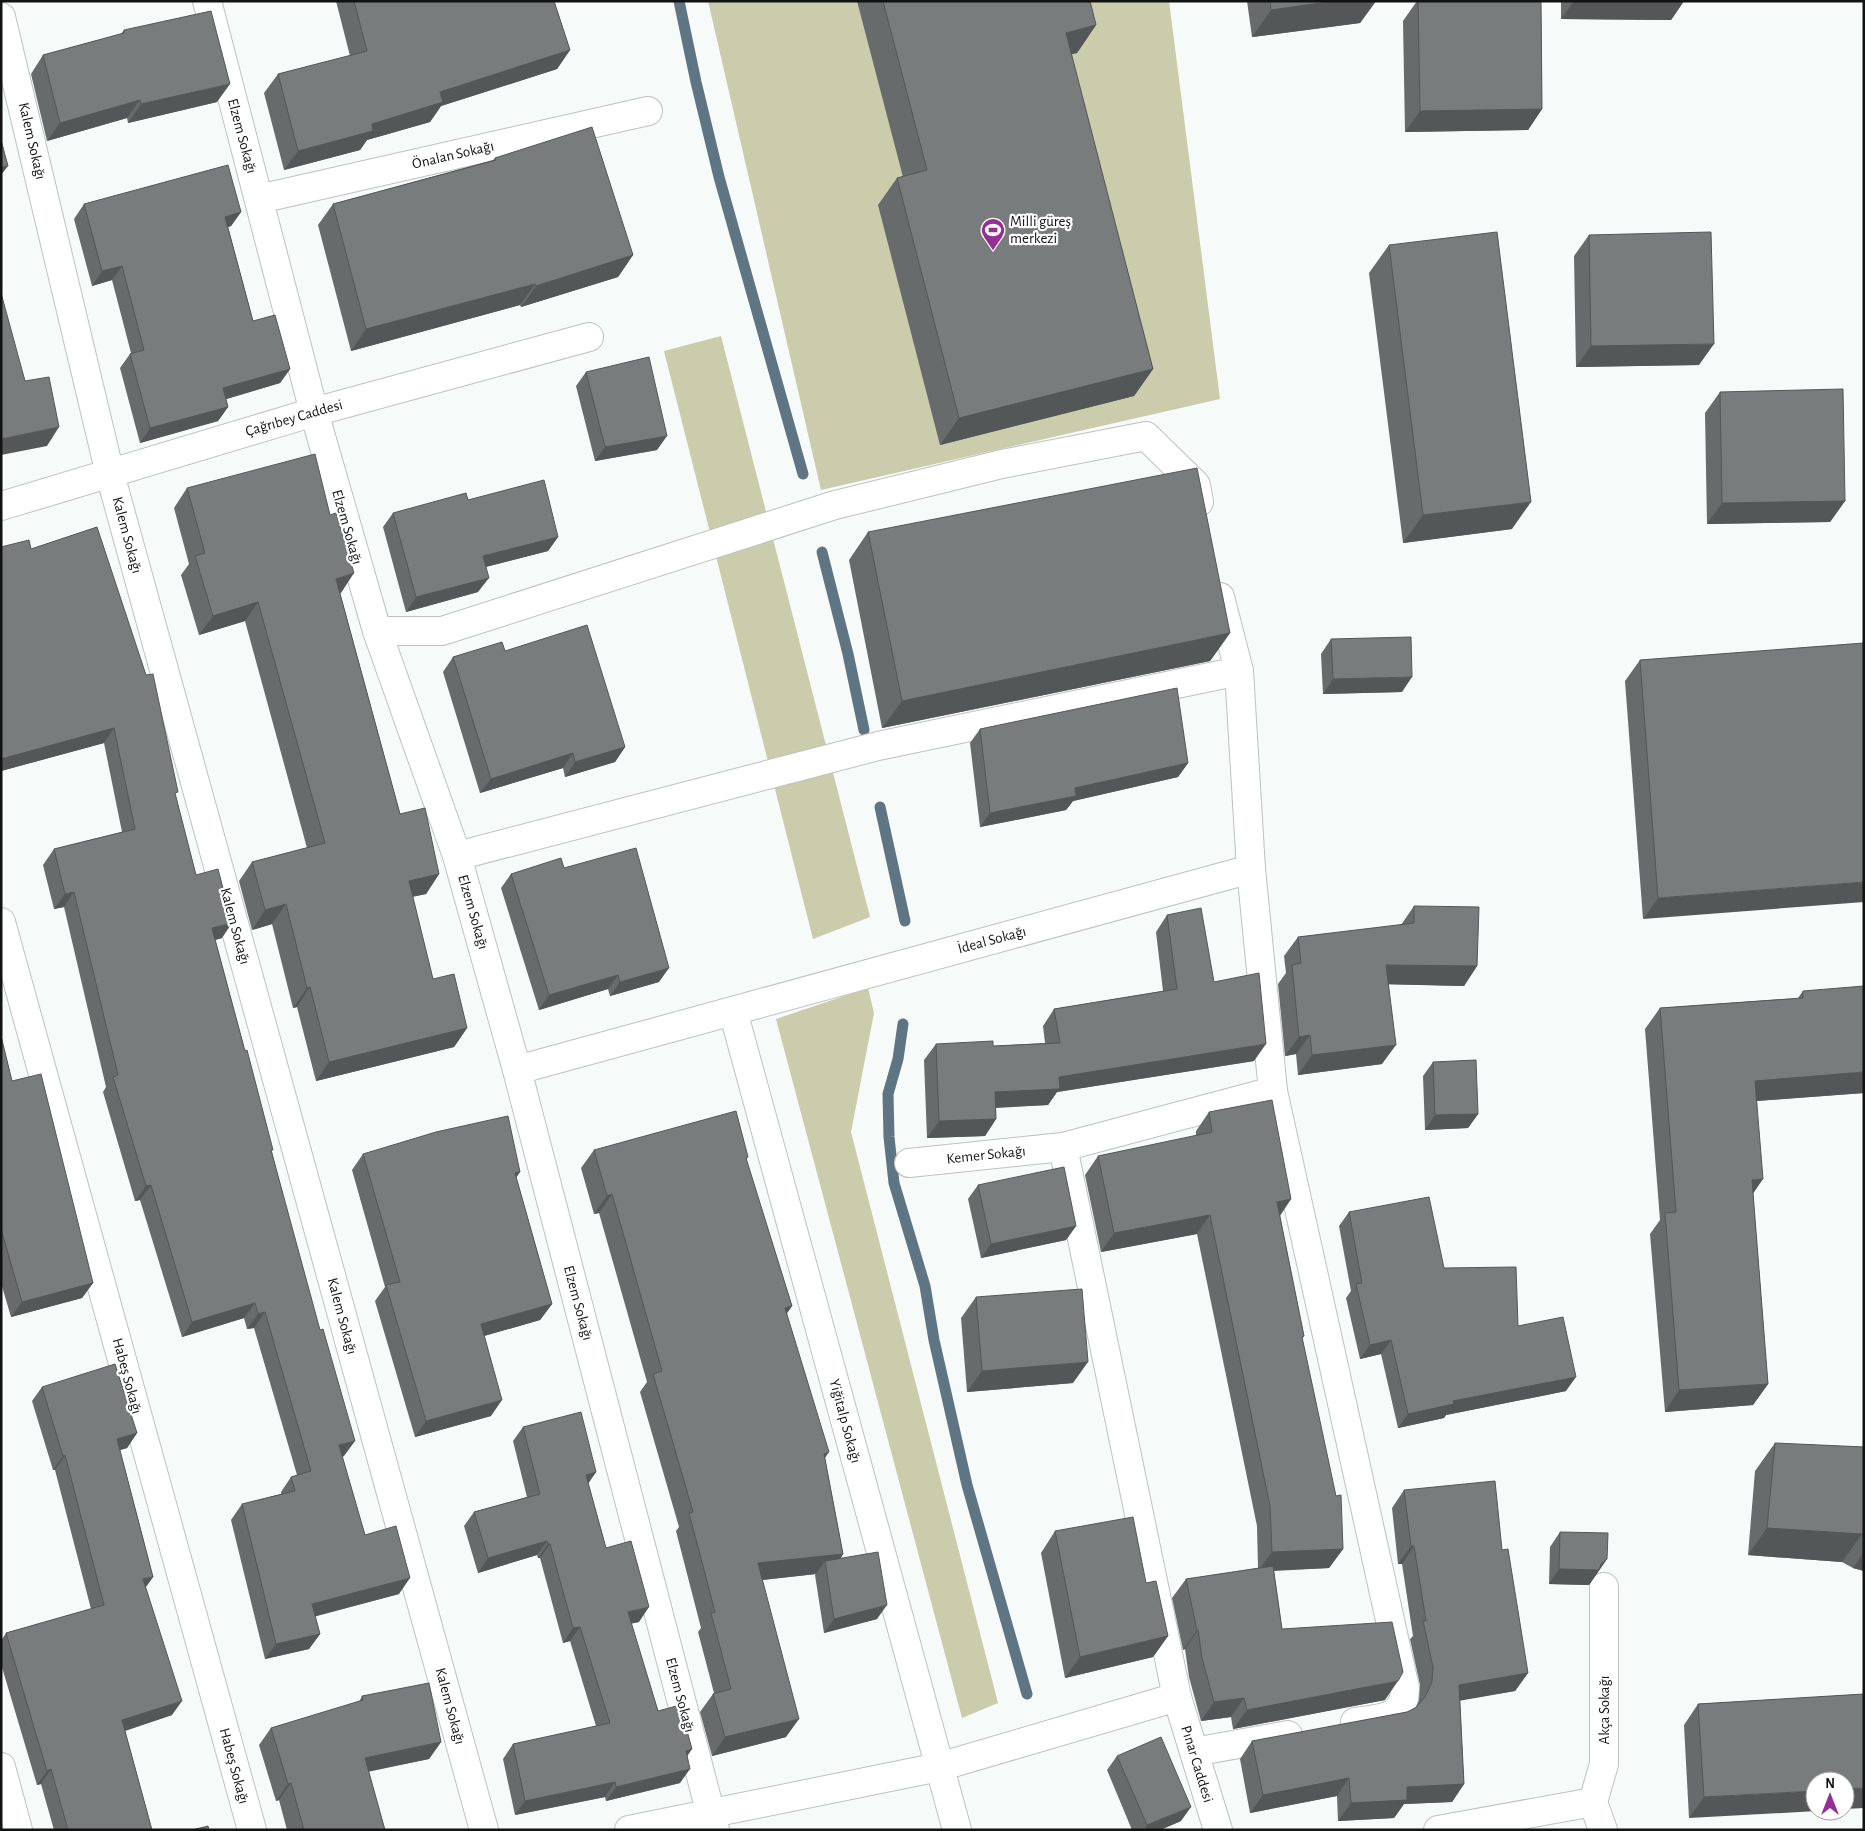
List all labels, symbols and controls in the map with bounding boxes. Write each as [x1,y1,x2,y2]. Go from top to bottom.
street label: Elzem Sokağı [225,97,259,175]
street label: Kalem Sokağı [16,101,48,181]
street label: Önalan Sokağı [410,136,495,172]
place label: Milli güreş merkezi [1010,214,1071,246]
sports icon: Milli güreş merkezi [980,217,1006,251]
street label: Çağrıbey Caddesi [244,397,344,439]
street label: Elzem Sokağı [329,488,365,566]
street label: Kalem Sokağı [110,495,144,575]
street label: Elzem Sokağı [455,873,491,951]
street label: Kalem Sokağı [218,886,252,966]
street label: İdeal Sokağı [956,922,1028,956]
street label: Kemer Sokağı [946,1143,1026,1167]
street label: Elzem Sokağı [561,1264,595,1342]
street label: Kalem Sokağı [325,1276,359,1356]
street label: Habeş Sokağı [110,1336,144,1416]
street label: Yiğitalp Sokağı [827,1377,863,1465]
street label: Elzem Sokağı [663,1656,697,1734]
street label: Kalem Sokağı [433,1666,467,1746]
street label: Akça Sokağı [1597,1676,1612,1744]
street label: Pınar Caddesi [1178,1724,1216,1804]
street label: Habeş Sokağı [217,1726,251,1806]
north arrow [1805,1771,1855,1821]
text: N [1825,1777,1835,1791]

